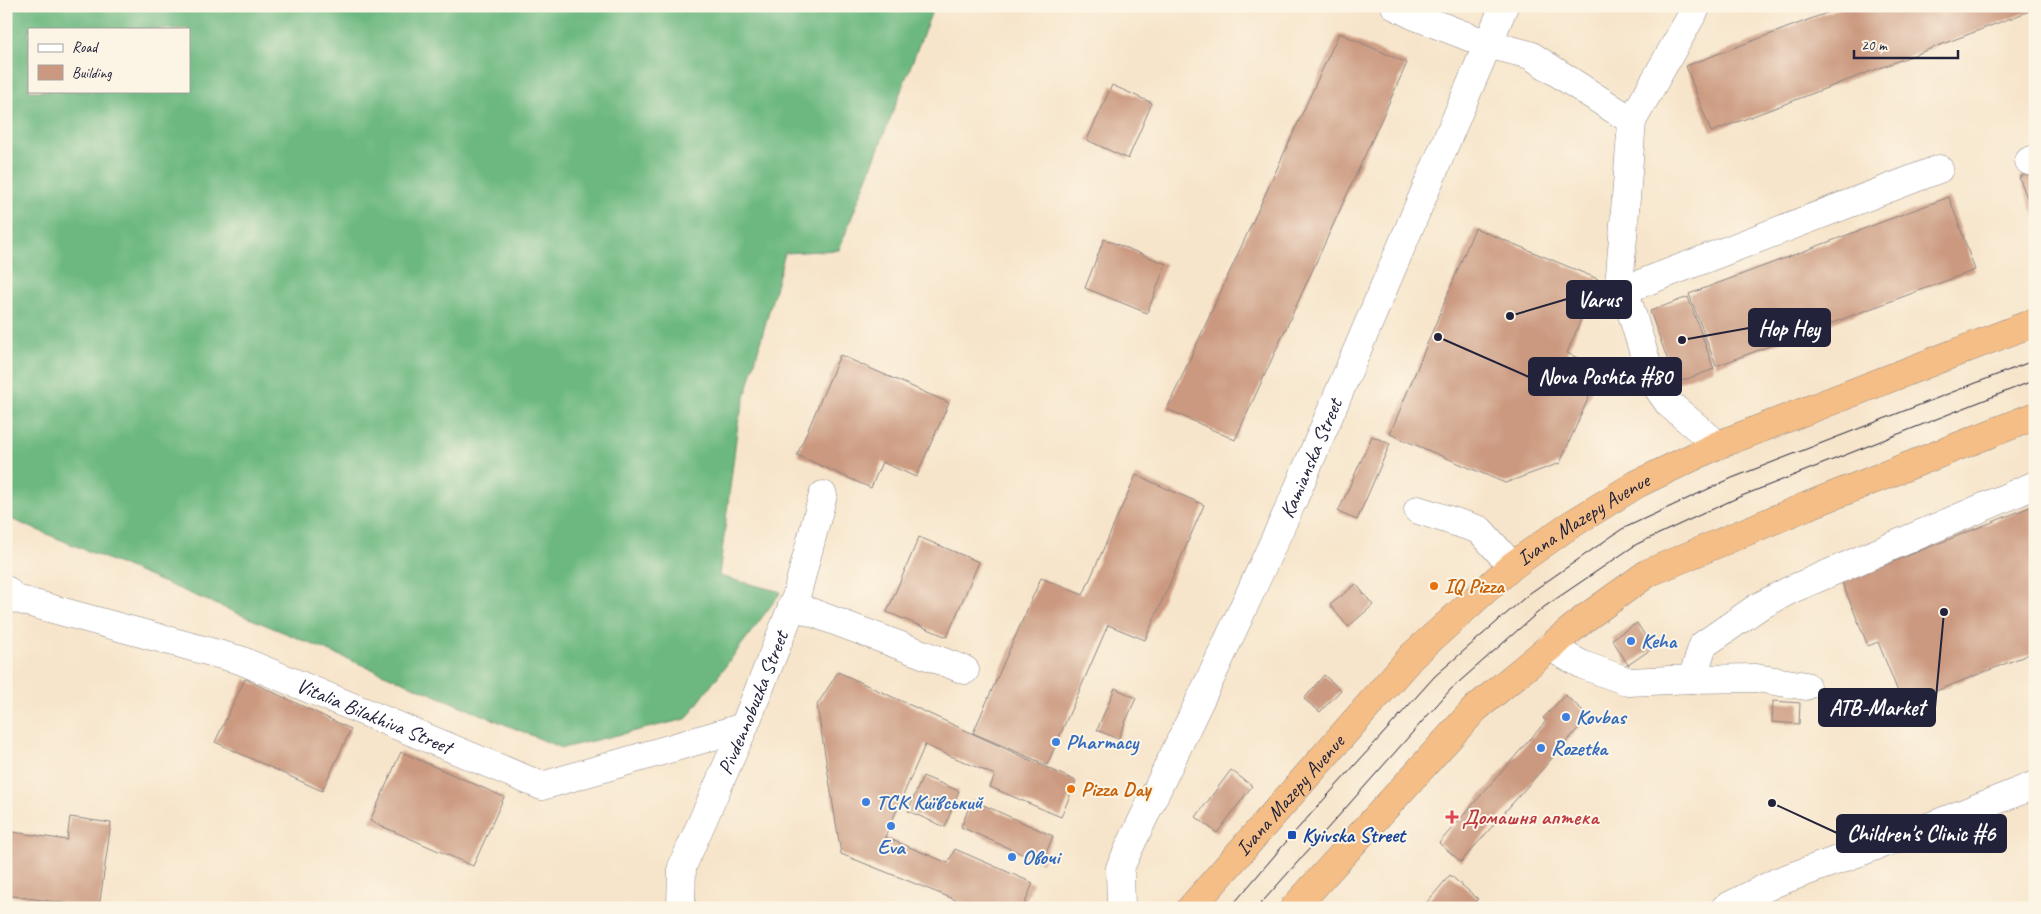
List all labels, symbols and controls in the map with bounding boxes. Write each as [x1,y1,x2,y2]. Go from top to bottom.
legend [28,28,190,92]
scale bar [1854,28,1957,60]
text: 20 m [1861,36,1888,55]
text: Road [72,38,99,57]
text: Building [72,64,112,83]
callout: Varus [1567,281,1631,318]
text: Varus [1577,286,1623,314]
callout: Hop Hey [1749,309,1830,346]
text: Hop Hey [1758,315,1822,343]
callout: Nova Poshta #80 [1529,358,1681,395]
text: Nova Poshta #80 [1538,363,1674,391]
street label: Kamianska Street [1274,393,1349,522]
street label: Ivana Mazepy Avenue [1512,466,1655,571]
place label: IQ Pizza [1444,573,1505,599]
marker: IQ Pizza [1428,580,1440,592]
street label: Pivdennobuzka Street [712,625,795,778]
place label: Keha [1641,628,1678,654]
marker: Keha [1625,635,1637,647]
street label: Vitalia Bilakhiva Street [293,672,459,761]
callout: ATB-Market [1819,689,1935,726]
text: ATB-Market [1829,694,1928,722]
place label: Kovbas [1576,704,1628,730]
marker: Kovbas [1560,711,1572,723]
street label: Ivana Mazepy Avenue [1230,728,1351,861]
place label: Pharmacy [1066,729,1140,756]
place label: Rozetka [1551,735,1609,761]
marker: Pharmacy [1050,736,1062,748]
marker: Rozetka [1535,742,1547,754]
place label: Pizza Day [1081,776,1153,802]
marker: Pizza Day [1065,783,1077,795]
place label: ТСК Київський [876,789,984,815]
marker: ТСК Київський [860,796,872,808]
place label: Домашня аптека [1462,804,1600,830]
marker: Домашня аптека [1446,811,1458,823]
callout: Children's Clinic #6 [1837,815,2006,852]
marker: Eva [885,820,897,832]
text: Children's Clinic #6 [1847,820,1997,848]
place label: Kyivska Street [1302,822,1407,848]
marker: Kyivska Street [1286,829,1298,841]
place label: Eva [877,834,906,860]
place label: Овочі [1022,844,1062,870]
marker: Овочі [1006,851,1018,863]

